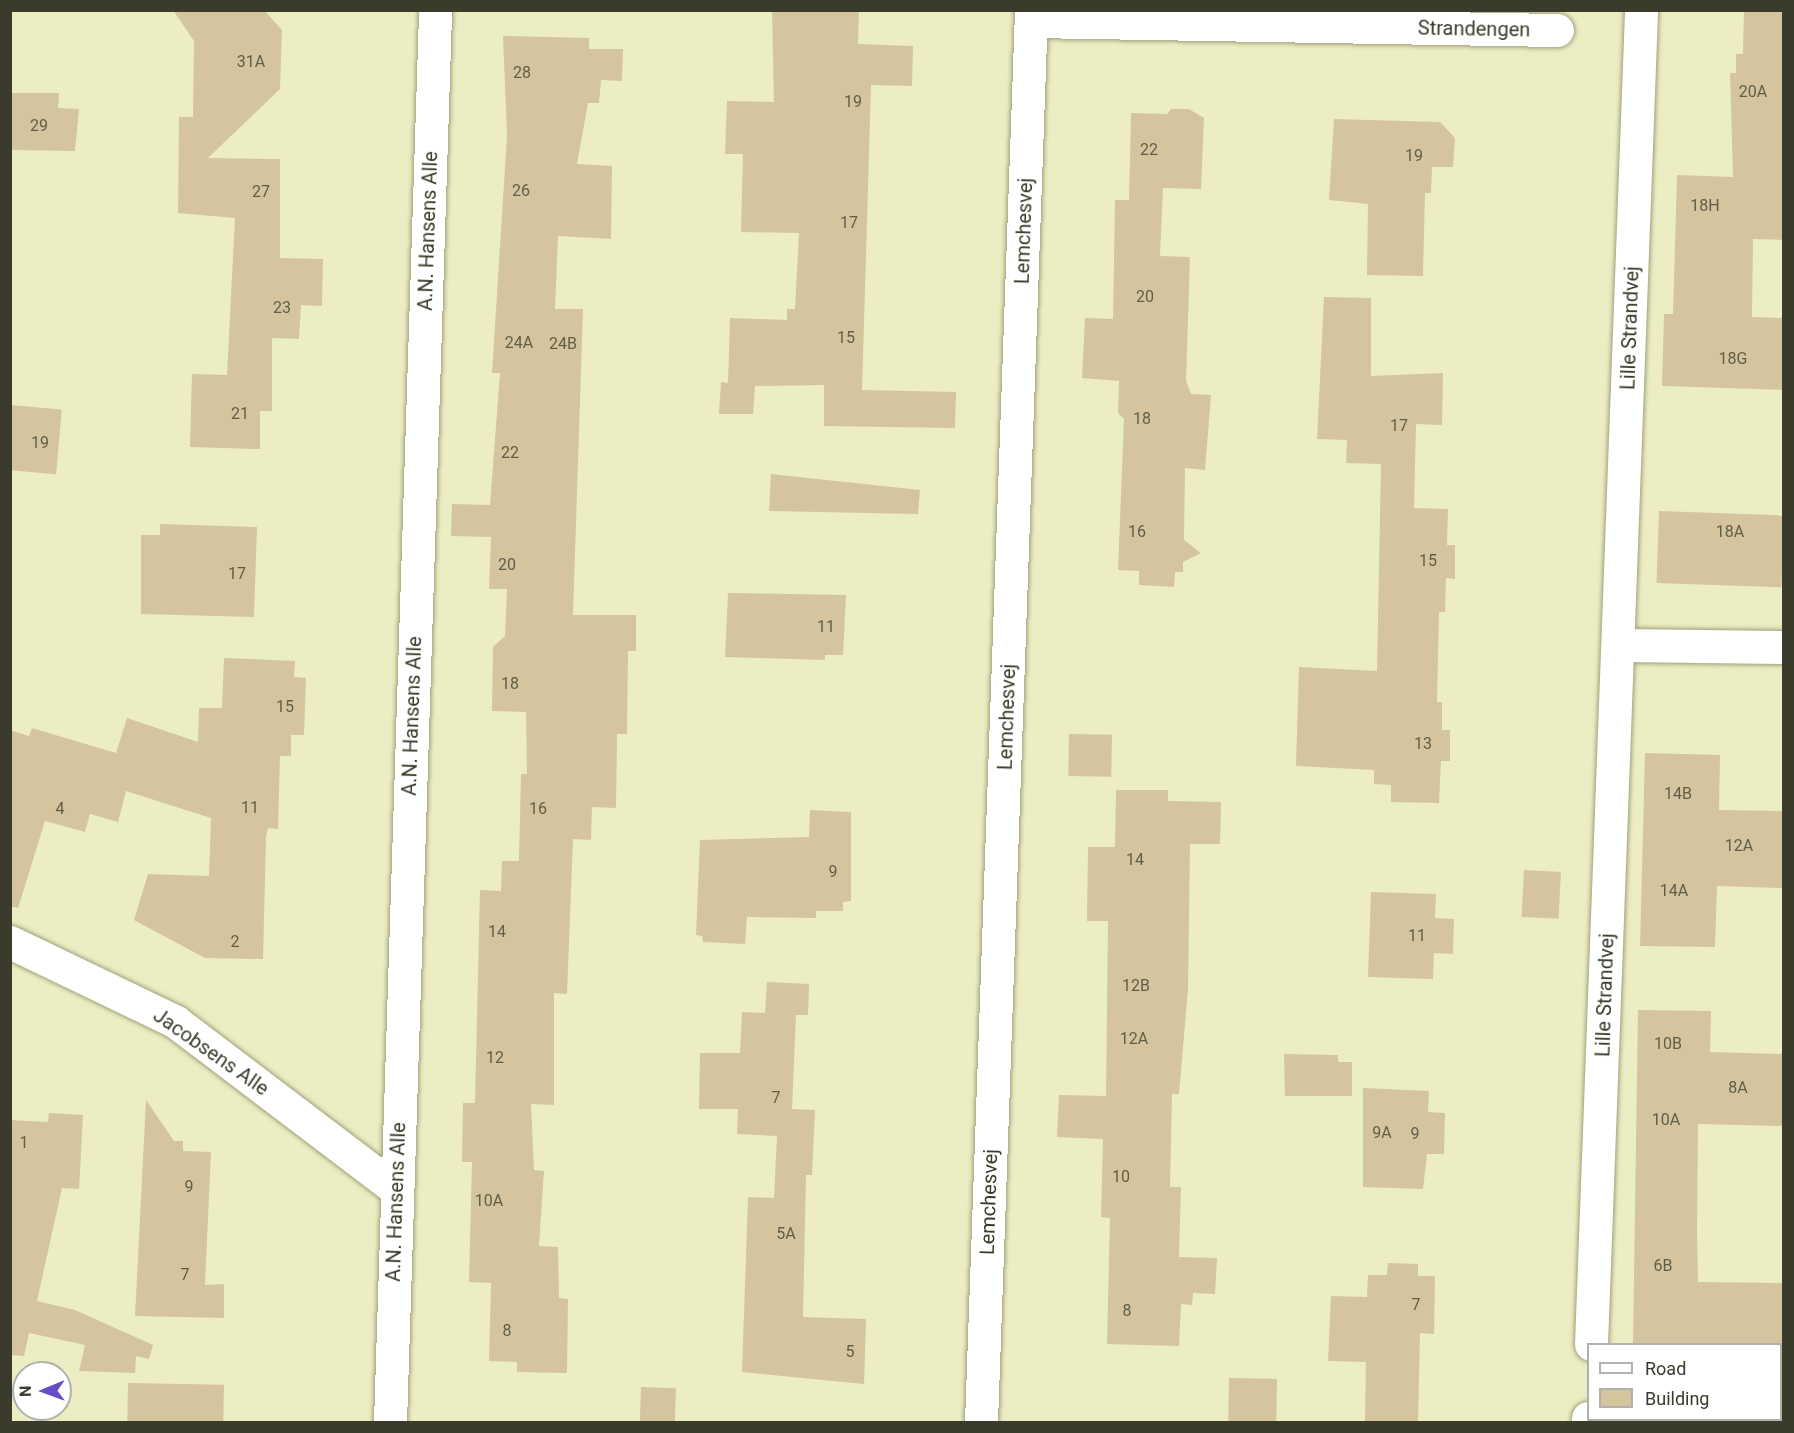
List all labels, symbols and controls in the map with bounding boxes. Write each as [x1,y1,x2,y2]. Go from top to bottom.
street label: Strandengen [1418,16,1530,42]
house number: 31A [237,52,265,72]
house number: 28 [513,63,531,83]
house number: 20A [1739,82,1767,102]
house number: 19 [844,92,862,112]
house number: 29 [30,116,48,136]
house number: 22 [1140,140,1158,160]
house number: 19 [1405,146,1423,166]
street label: A.N. Hansens Alle [413,151,443,311]
street label: Lemchesvej [1010,177,1038,285]
house number: 26 [512,181,530,201]
house number: 27 [252,182,270,202]
house number: 18H [1690,196,1720,216]
house number: 17 [840,213,858,233]
street label: Lille Strandvej [1616,266,1644,390]
house number: 20 [1136,287,1154,307]
house number: 23 [273,298,291,318]
house number: 15 [837,328,855,348]
house number: 24A [505,333,533,353]
house number: 24B [549,334,577,354]
house number: 18G [1719,349,1747,369]
house number: 21 [231,404,249,424]
house number: 18 [1133,409,1151,429]
house number: 17 [1390,416,1408,436]
house number: 19 [31,433,49,453]
house number: 22 [501,443,519,463]
house number: 16 [1128,522,1146,542]
house number: 18A [1716,522,1744,542]
house number: 15 [1419,551,1437,571]
house number: 20 [498,555,516,575]
house number: 17 [228,564,246,584]
house number: 11 [817,617,835,637]
street label: A.N. Hansens Alle [397,636,427,796]
street label: Lemchesvej [993,663,1021,771]
house number: 18 [501,674,519,694]
house number: 15 [276,697,294,717]
house number: 13 [1414,734,1432,754]
house number: 14B [1664,784,1692,804]
house number: 11 [241,798,259,818]
house number: 4 [56,799,64,819]
house number: 16 [529,799,547,819]
house number: 12A [1725,836,1753,856]
house number: 14 [1126,850,1144,870]
house number: 9 [829,862,837,882]
house number: 14A [1660,881,1688,901]
house number: 14 [488,922,506,942]
house number: 11 [1408,926,1426,946]
house number: 2 [231,932,239,952]
street label: Lille Strandvej [1591,933,1619,1057]
house number: 12B [1122,976,1150,996]
street label: Jacobsens Alle [149,1003,273,1101]
house number: 12A [1120,1029,1148,1049]
house number: 10B [1654,1034,1682,1054]
house number: 12 [486,1048,504,1068]
house number: 8A [1728,1078,1748,1098]
house number: 7 [772,1088,780,1108]
house number: 10A [1652,1110,1680,1130]
street label: A.N. Hansens Alle [381,1122,411,1282]
house number: 9A [1372,1123,1392,1143]
house number: 9 [1411,1124,1419,1144]
house number: 1 [20,1133,28,1153]
street label: Lemchesvej [975,1148,1003,1256]
house number: 10 [1112,1167,1130,1187]
house number: 9 [185,1177,193,1197]
house number: 10A [475,1191,503,1211]
house number: 5A [776,1224,796,1244]
house number: 6B [1654,1256,1672,1276]
house number: 7 [181,1265,189,1285]
house number: 7 [1412,1295,1420,1315]
house number: 8 [1123,1301,1131,1321]
house number: 8 [503,1321,511,1341]
house number: 5 [846,1342,854,1362]
legend [1587,1343,1782,1421]
text: Road [1645,1358,1686,1379]
north arrow [12,1361,72,1421]
text: N [16,1385,35,1397]
text: Building [1645,1388,1709,1409]

